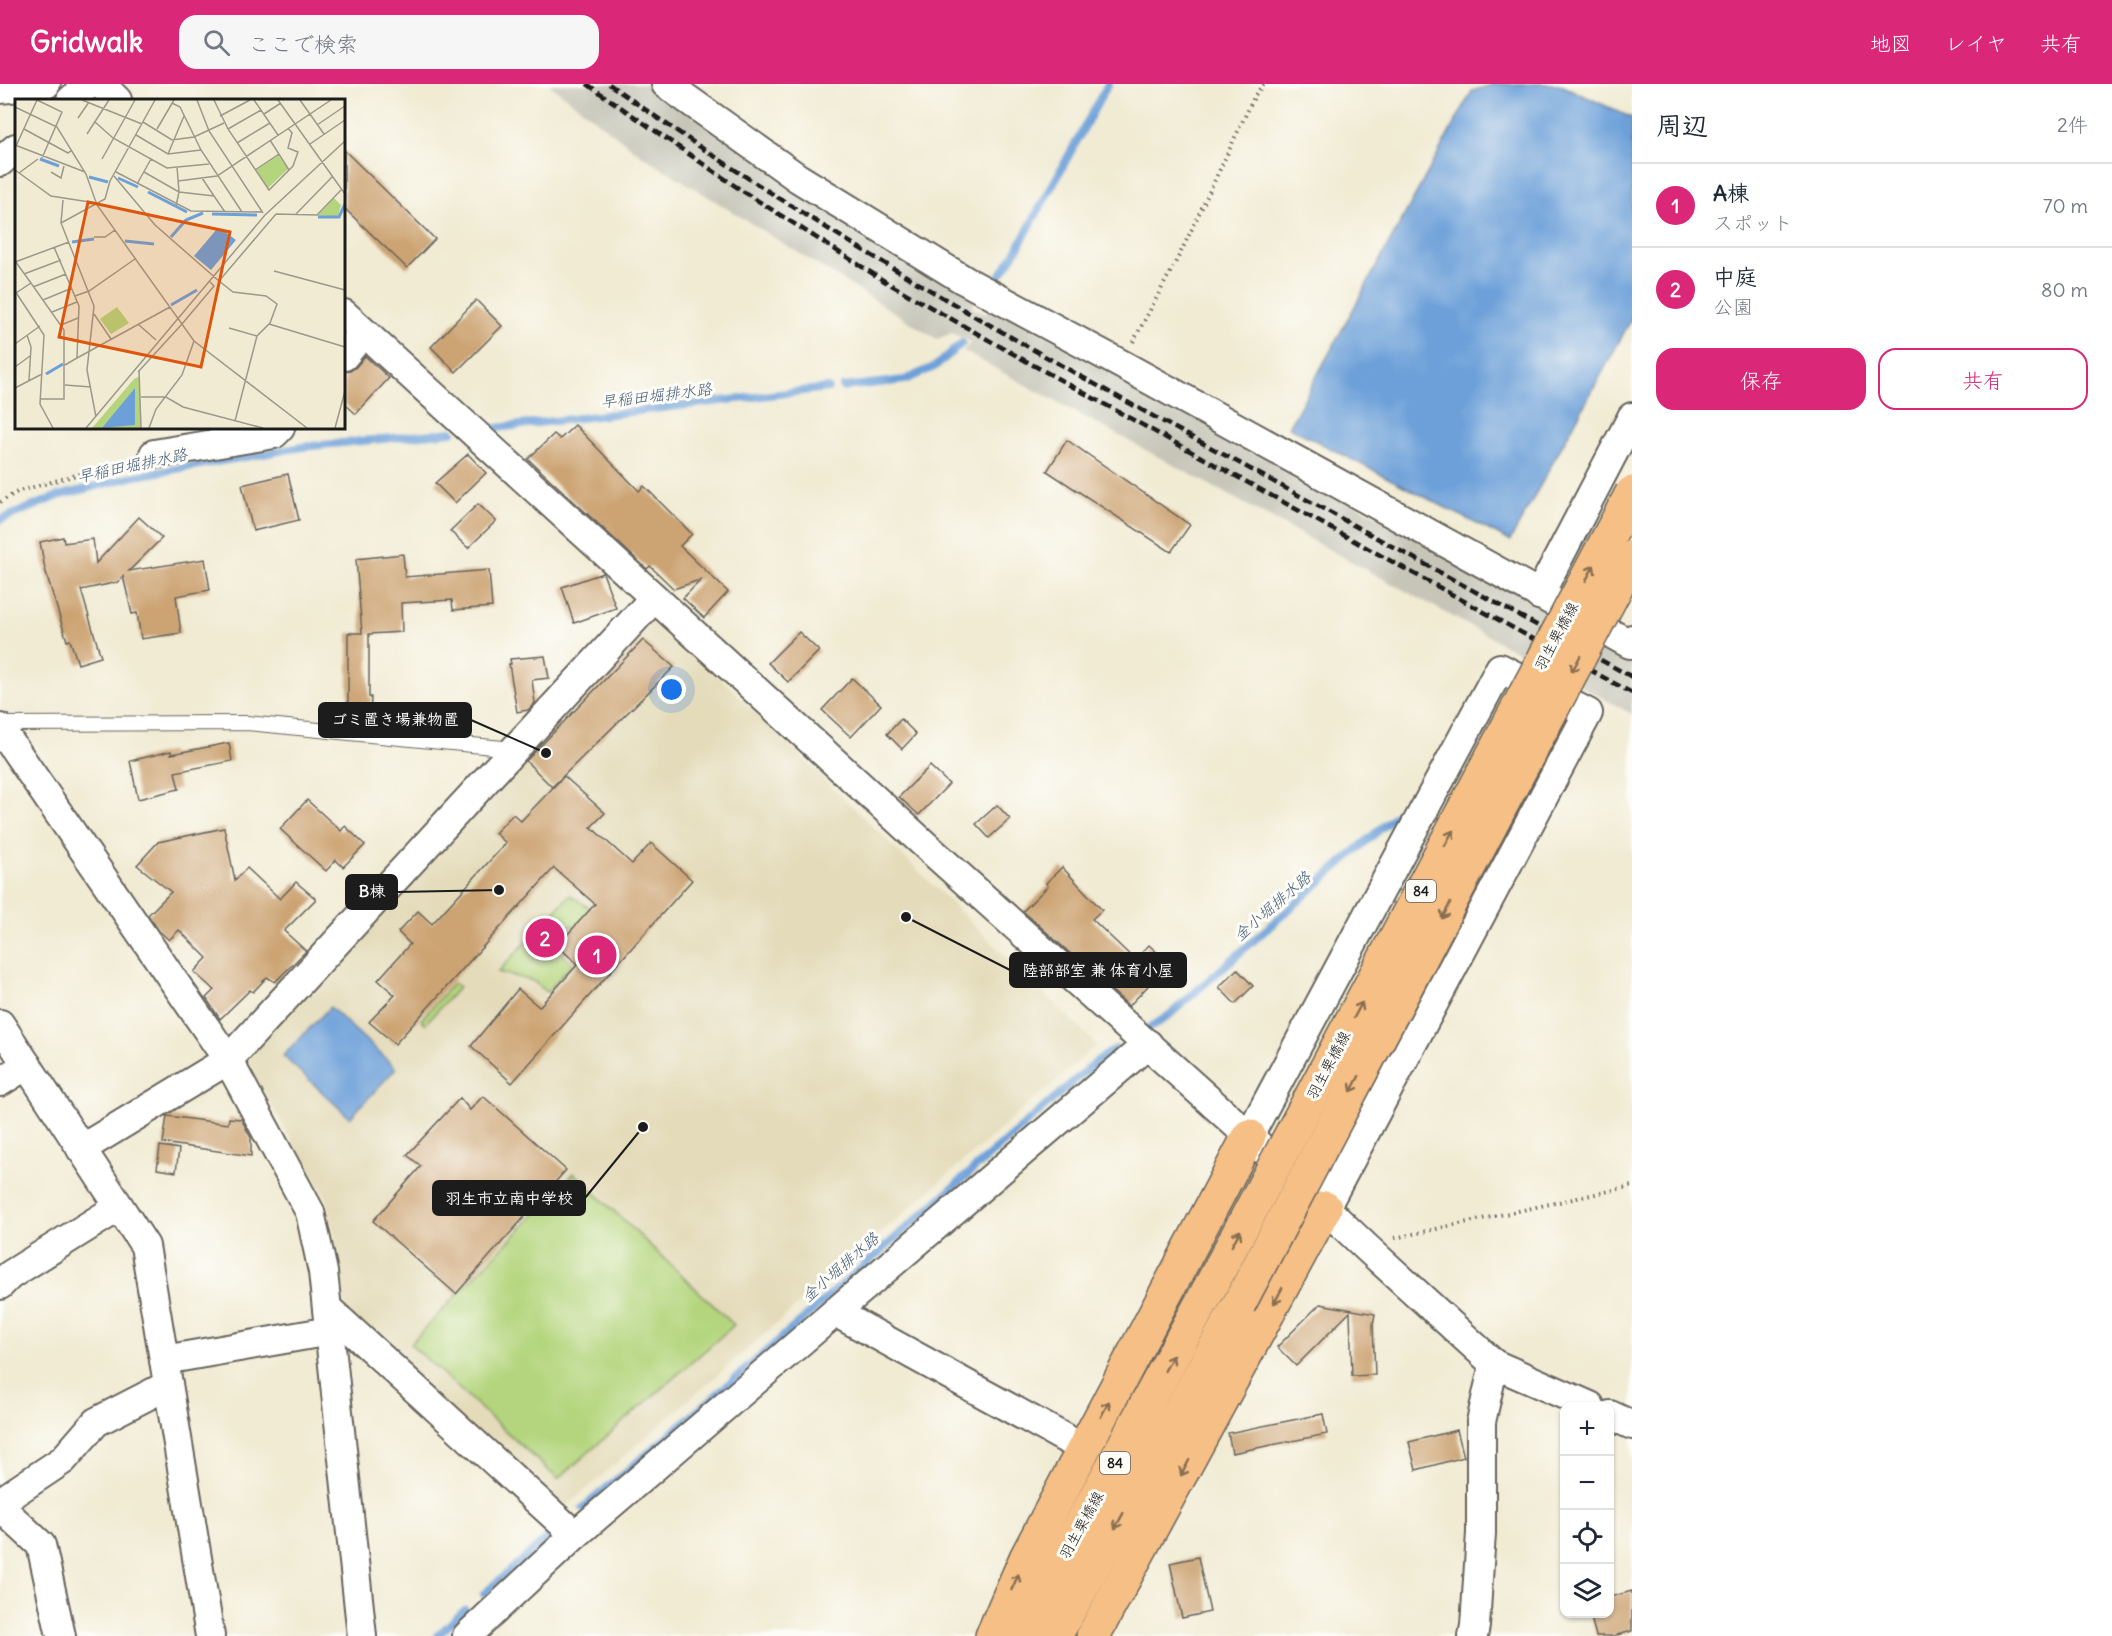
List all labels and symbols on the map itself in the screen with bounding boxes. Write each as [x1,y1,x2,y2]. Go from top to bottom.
inset map [15,99,345,429]
water label: 早稲田堀排水路 [599,378,714,412]
water label: 早稲田堀排水路 [75,443,190,486]
one-way arrow [1585,564,1596,582]
street label: 羽生栗橋線 [1530,598,1582,674]
one-way arrow [1569,655,1581,673]
your location [657,675,686,704]
callout: ゴミ置き場兼物置 [319,703,471,737]
text: ゴミ置き場兼物置 [331,709,459,729]
one-way arrow [1444,829,1455,847]
water label: 金小堀排水路 [1229,866,1316,945]
callout: B棟 [346,875,397,909]
road number: 84 [1406,880,1436,902]
text: B棟 [359,881,386,901]
one-way arrow [1440,902,1452,919]
pin: 2 [526,916,564,960]
pin: 1 [578,932,616,978]
callout: 陸部部室 兼 体育小屋 [1010,953,1186,987]
text: 陸部部室 兼 体育小屋 [1022,960,1174,980]
one-way arrow [1352,1001,1364,1019]
street label: 羽生栗橋線 [1302,1027,1354,1103]
one-way arrow [1349,1074,1360,1092]
callout: 羽生市立南中学校 [433,1181,585,1215]
text: 羽生市立南中学校 [445,1188,573,1208]
water label: 金小堀排水路 [797,1227,884,1306]
one-way arrow [1231,1229,1242,1247]
one-way arrow [1272,1287,1284,1304]
one-way arrow [1163,1355,1175,1372]
one-way arrow [1100,1401,1111,1419]
road number: 84 [1100,1452,1130,1474]
one-way arrow [1179,1458,1190,1476]
street label: 羽生栗橋線 [1055,1488,1107,1562]
one-way arrow [1113,1511,1124,1529]
one-way arrow [1010,1574,1021,1592]

